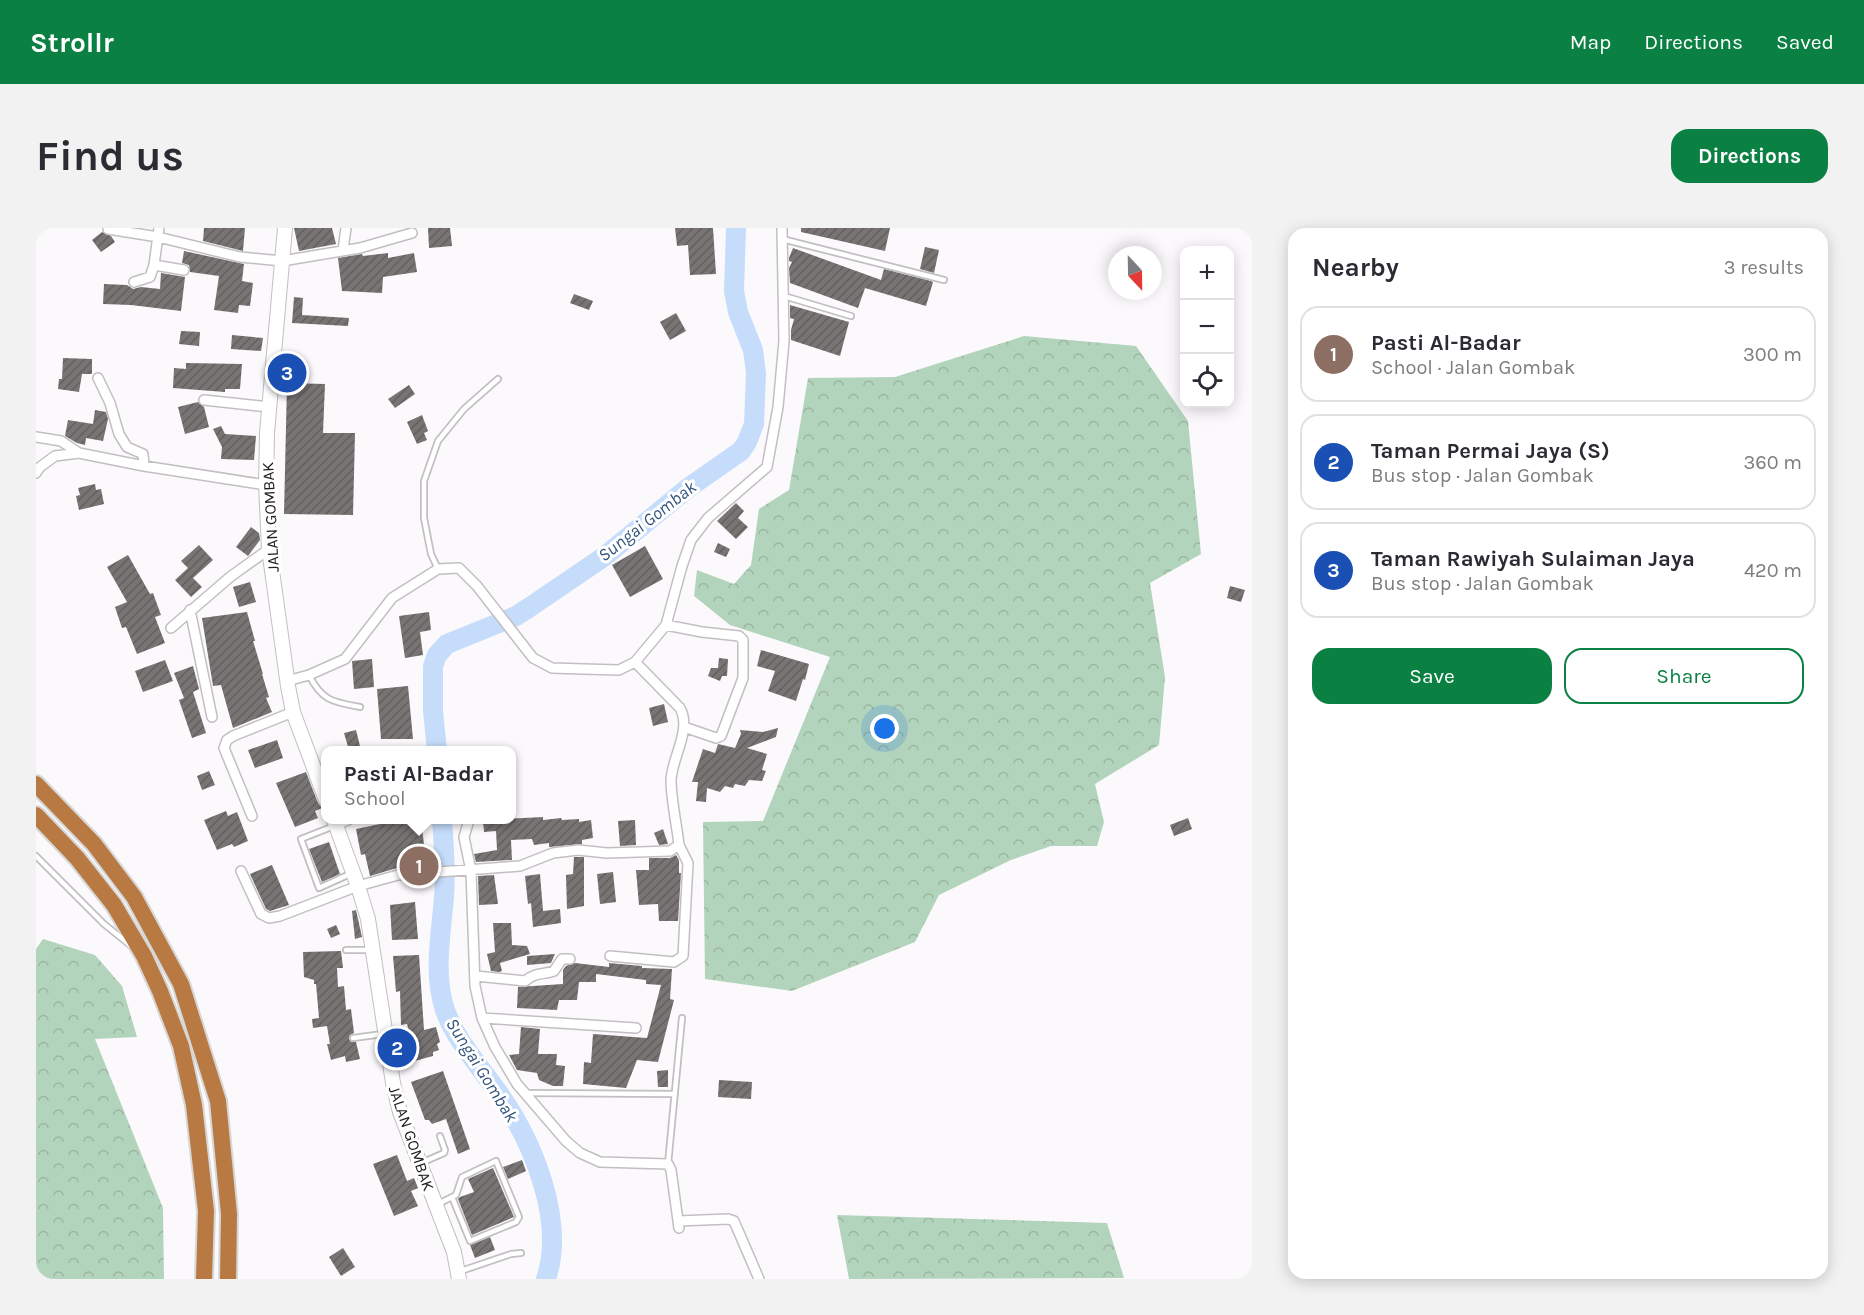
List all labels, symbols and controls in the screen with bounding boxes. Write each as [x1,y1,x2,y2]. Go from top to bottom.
text: Strollr [30,26,114,59]
text: Map [1570,30,1611,54]
text: Directions [1644,30,1743,54]
text: Saved [1776,30,1834,54]
button: Directions [1671,129,1828,183]
text: Find us [36,131,184,181]
north arrow [1108,246,1162,300]
map controls [1180,246,1234,408]
button: + [1180,246,1234,300]
text: Nearby [1312,252,1399,283]
text: 3 results [1724,256,1804,279]
button: − [1180,300,1234,354]
text: Pasti Al-Badar [1371,330,1521,356]
text: 1 [1330,343,1337,366]
text: 300 m [1743,343,1802,366]
pin: 3 [268,350,306,396]
button: locate [1180,354,1234,408]
text: School · Jalan Gombak [1371,356,1575,379]
text: Taman Permai Jaya (S) [1371,438,1610,464]
text: 2 [1327,451,1340,474]
text: 360 m [1743,451,1802,474]
street label: JALAN GOMBAK [258,461,283,572]
text: Bus stop · Jalan Gombak [1371,464,1594,487]
water label: Sungai Gombak [594,475,701,566]
text: Taman Rawiyah Sulaiman Jaya [1371,546,1695,572]
text: 3 [1327,559,1340,582]
text: 420 m [1744,559,1802,582]
text: Bus stop · Jalan Gombak [1371,572,1594,595]
button: Save [1312,648,1552,704]
button: Share [1564,648,1804,704]
your location [870,714,899,743]
popup [321,746,516,824]
text: Pasti Al-Badar [344,761,493,787]
text: School [344,787,406,810]
pin: 1 [400,844,439,888]
water label: Sungai Gombak [441,1014,523,1127]
pin: 2 [378,1026,416,1070]
street label: JALAN GOMBAK [385,1083,439,1194]

